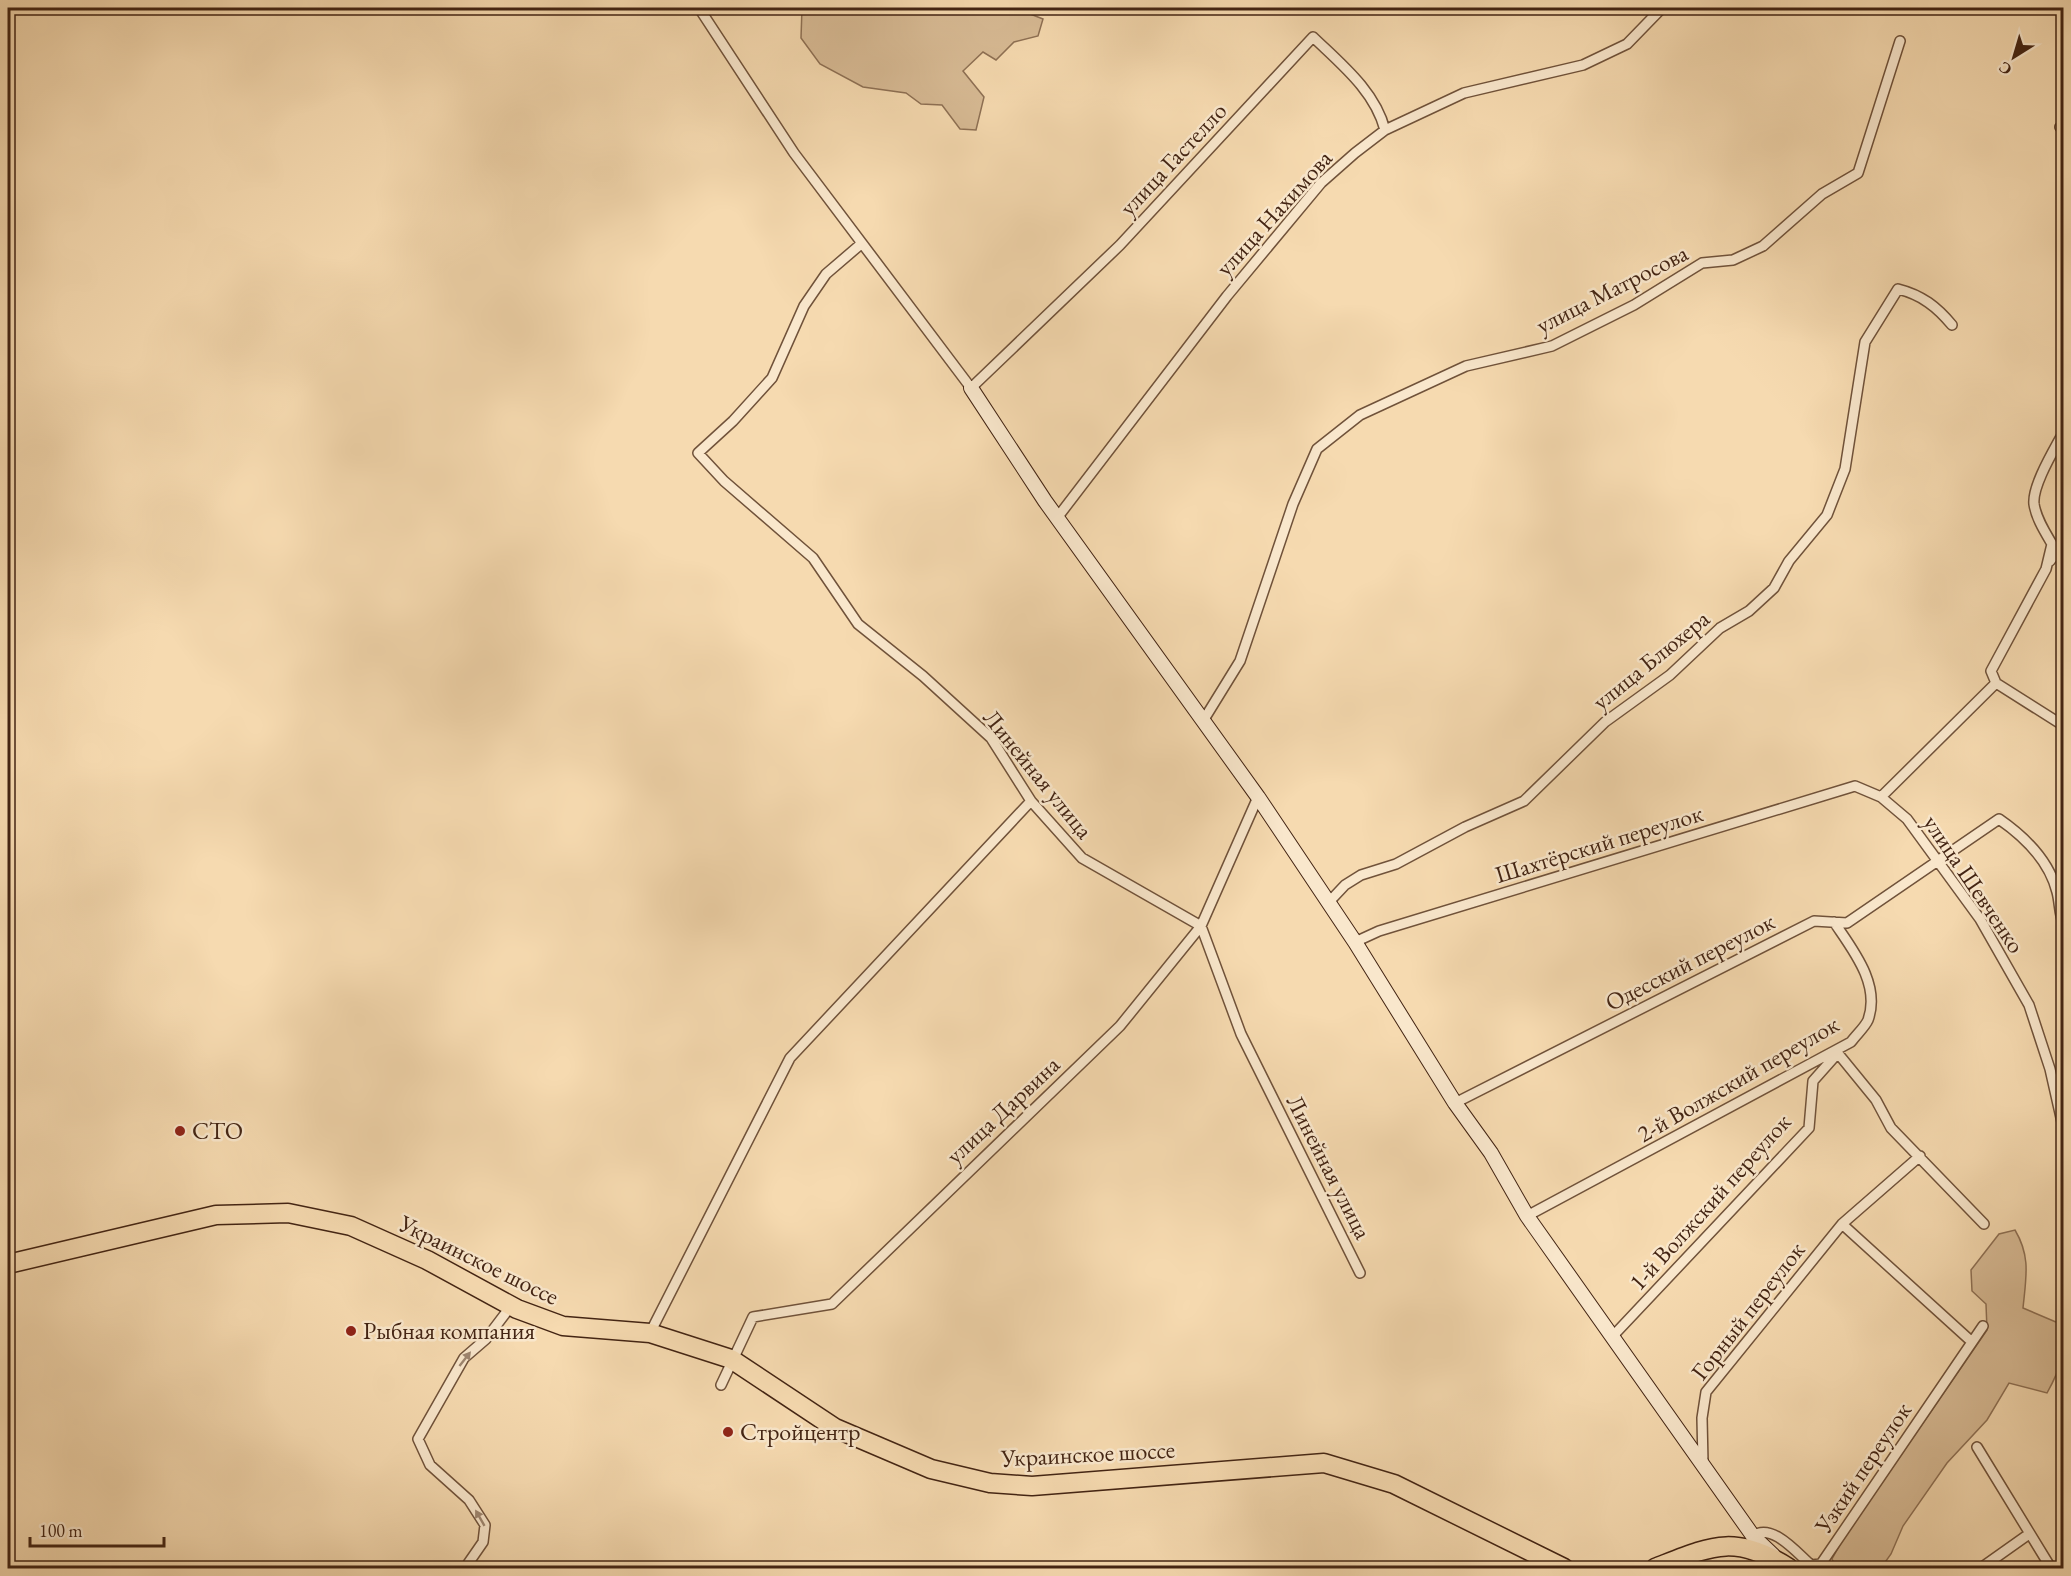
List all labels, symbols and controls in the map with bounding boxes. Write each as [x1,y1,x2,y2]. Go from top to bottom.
north arrow [1984,27,2044,87]
text: С [1994,57,2016,80]
street label: улица Гастелло [1112,95,1233,222]
street label: улица Нахимова [1209,143,1339,282]
street label: улица Матросова [1530,237,1693,340]
street label: улица Блюхера [1586,603,1716,716]
street label: Линейная улица [977,703,1100,845]
street label: Шахтёрский переулок [1491,797,1707,890]
street label: улица Шевченко [1917,809,2032,959]
street label: Одесский переулок [1600,905,1780,1018]
street label: 2-й Волжский переулок [1631,1008,1845,1149]
street label: улица Дарвина [939,1049,1066,1170]
street label: Линейная улица [1280,1089,1379,1245]
street label: 1-й Волжский переулок [1622,1106,1798,1297]
place label: СТО [192,1115,243,1146]
marker: СТО [173,1124,187,1138]
street label: Украинское шоссе [393,1207,564,1312]
street label: Горный переулок [1684,1235,1812,1386]
place label: Рыбная компания [363,1315,535,1346]
marker: Рыбная компания [344,1324,358,1338]
one-way arrow [459,1351,472,1367]
street label: Узкий переулок [1807,1396,1918,1540]
place label: Стройцентр [740,1416,860,1447]
marker: Стройцентр [721,1425,735,1439]
street label: Украинское шоссе [999,1433,1176,1474]
one-way arrow [475,1509,486,1526]
scale bar [30,1510,164,1548]
text: 100 m [39,1519,83,1542]

